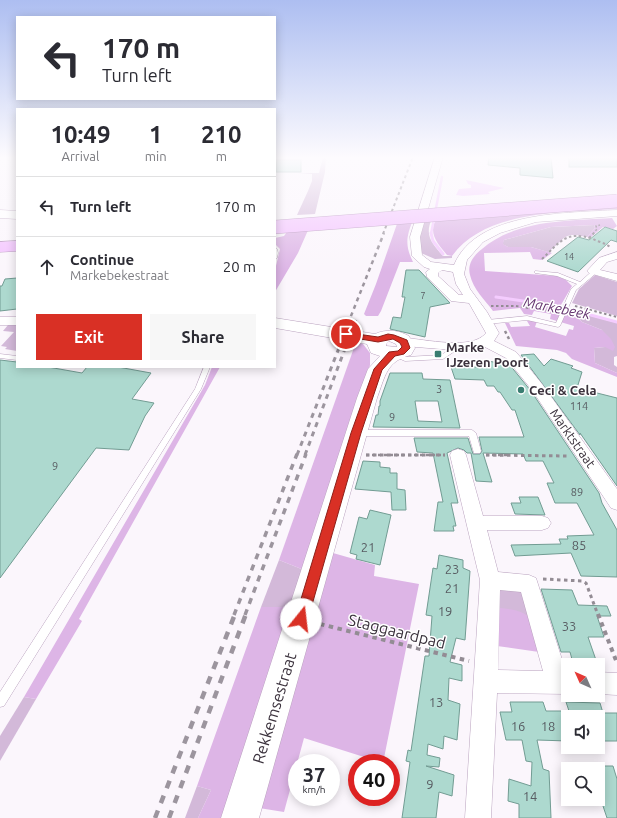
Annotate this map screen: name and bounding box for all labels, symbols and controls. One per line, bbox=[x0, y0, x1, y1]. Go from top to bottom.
icon: left bbox=[36, 32, 88, 84]
text: 170 m bbox=[102, 32, 180, 63]
text: Turn left bbox=[102, 65, 172, 85]
text: 10:49 bbox=[50, 121, 110, 148]
text: 1 bbox=[149, 121, 162, 148]
text: 210 bbox=[201, 121, 242, 148]
text: Arrival bbox=[61, 149, 99, 163]
text: min bbox=[145, 149, 167, 163]
text: m bbox=[216, 149, 227, 163]
icon: left bbox=[36, 196, 58, 218]
text: Turn left bbox=[70, 198, 131, 215]
text: 170 m bbox=[214, 198, 256, 215]
text: Continue bbox=[70, 251, 134, 268]
house number: 14 bbox=[564, 252, 574, 262]
icon: ahead bbox=[36, 256, 58, 278]
text: 20 m bbox=[223, 258, 256, 275]
text: Markebekestraat bbox=[70, 268, 169, 282]
house number: 7 bbox=[420, 291, 426, 301]
water label: Markebeek bbox=[522, 294, 593, 322]
button: Exit bbox=[36, 314, 142, 360]
button: Share bbox=[150, 314, 256, 360]
pin bbox=[329, 317, 363, 351]
icon: arrive bbox=[335, 323, 357, 345]
place label: Marke IJzeren Poort bbox=[446, 340, 529, 369]
marker: Marke IJzeren Poort bbox=[433, 349, 443, 359]
house number: 3 bbox=[436, 383, 442, 395]
place label: Ceci & Cela bbox=[529, 383, 597, 397]
marker: Ceci & Cela bbox=[516, 385, 526, 395]
house number: 114 bbox=[570, 400, 588, 412]
street label: Marktstraat bbox=[548, 406, 598, 470]
house number: 9 bbox=[389, 411, 395, 423]
house number: 9 bbox=[52, 460, 58, 472]
house number: 89 bbox=[571, 486, 583, 498]
house number: 85 bbox=[572, 538, 586, 552]
house number: 21 bbox=[361, 540, 375, 554]
house number: 23 bbox=[445, 562, 459, 576]
house number: 21 bbox=[445, 581, 459, 595]
position arrow bbox=[280, 598, 322, 640]
house number: 19 bbox=[438, 604, 452, 618]
street label: Staggaardpad bbox=[346, 610, 448, 652]
house number: 33 bbox=[562, 619, 576, 633]
street label: Rekkemsestraat bbox=[249, 650, 300, 766]
north arrow bbox=[561, 658, 605, 702]
map controls bbox=[561, 658, 605, 806]
house number: 13 bbox=[429, 695, 443, 709]
button: sound bbox=[561, 710, 605, 754]
house number: 16 bbox=[511, 719, 525, 733]
house number: 18 bbox=[541, 719, 555, 733]
speed limit sign: 40 bbox=[348, 754, 400, 806]
button: search bbox=[561, 762, 605, 806]
text: 37 bbox=[303, 763, 325, 786]
house number: 9 bbox=[426, 777, 434, 791]
text: km/h bbox=[302, 784, 326, 795]
house number: 14 bbox=[523, 789, 537, 803]

